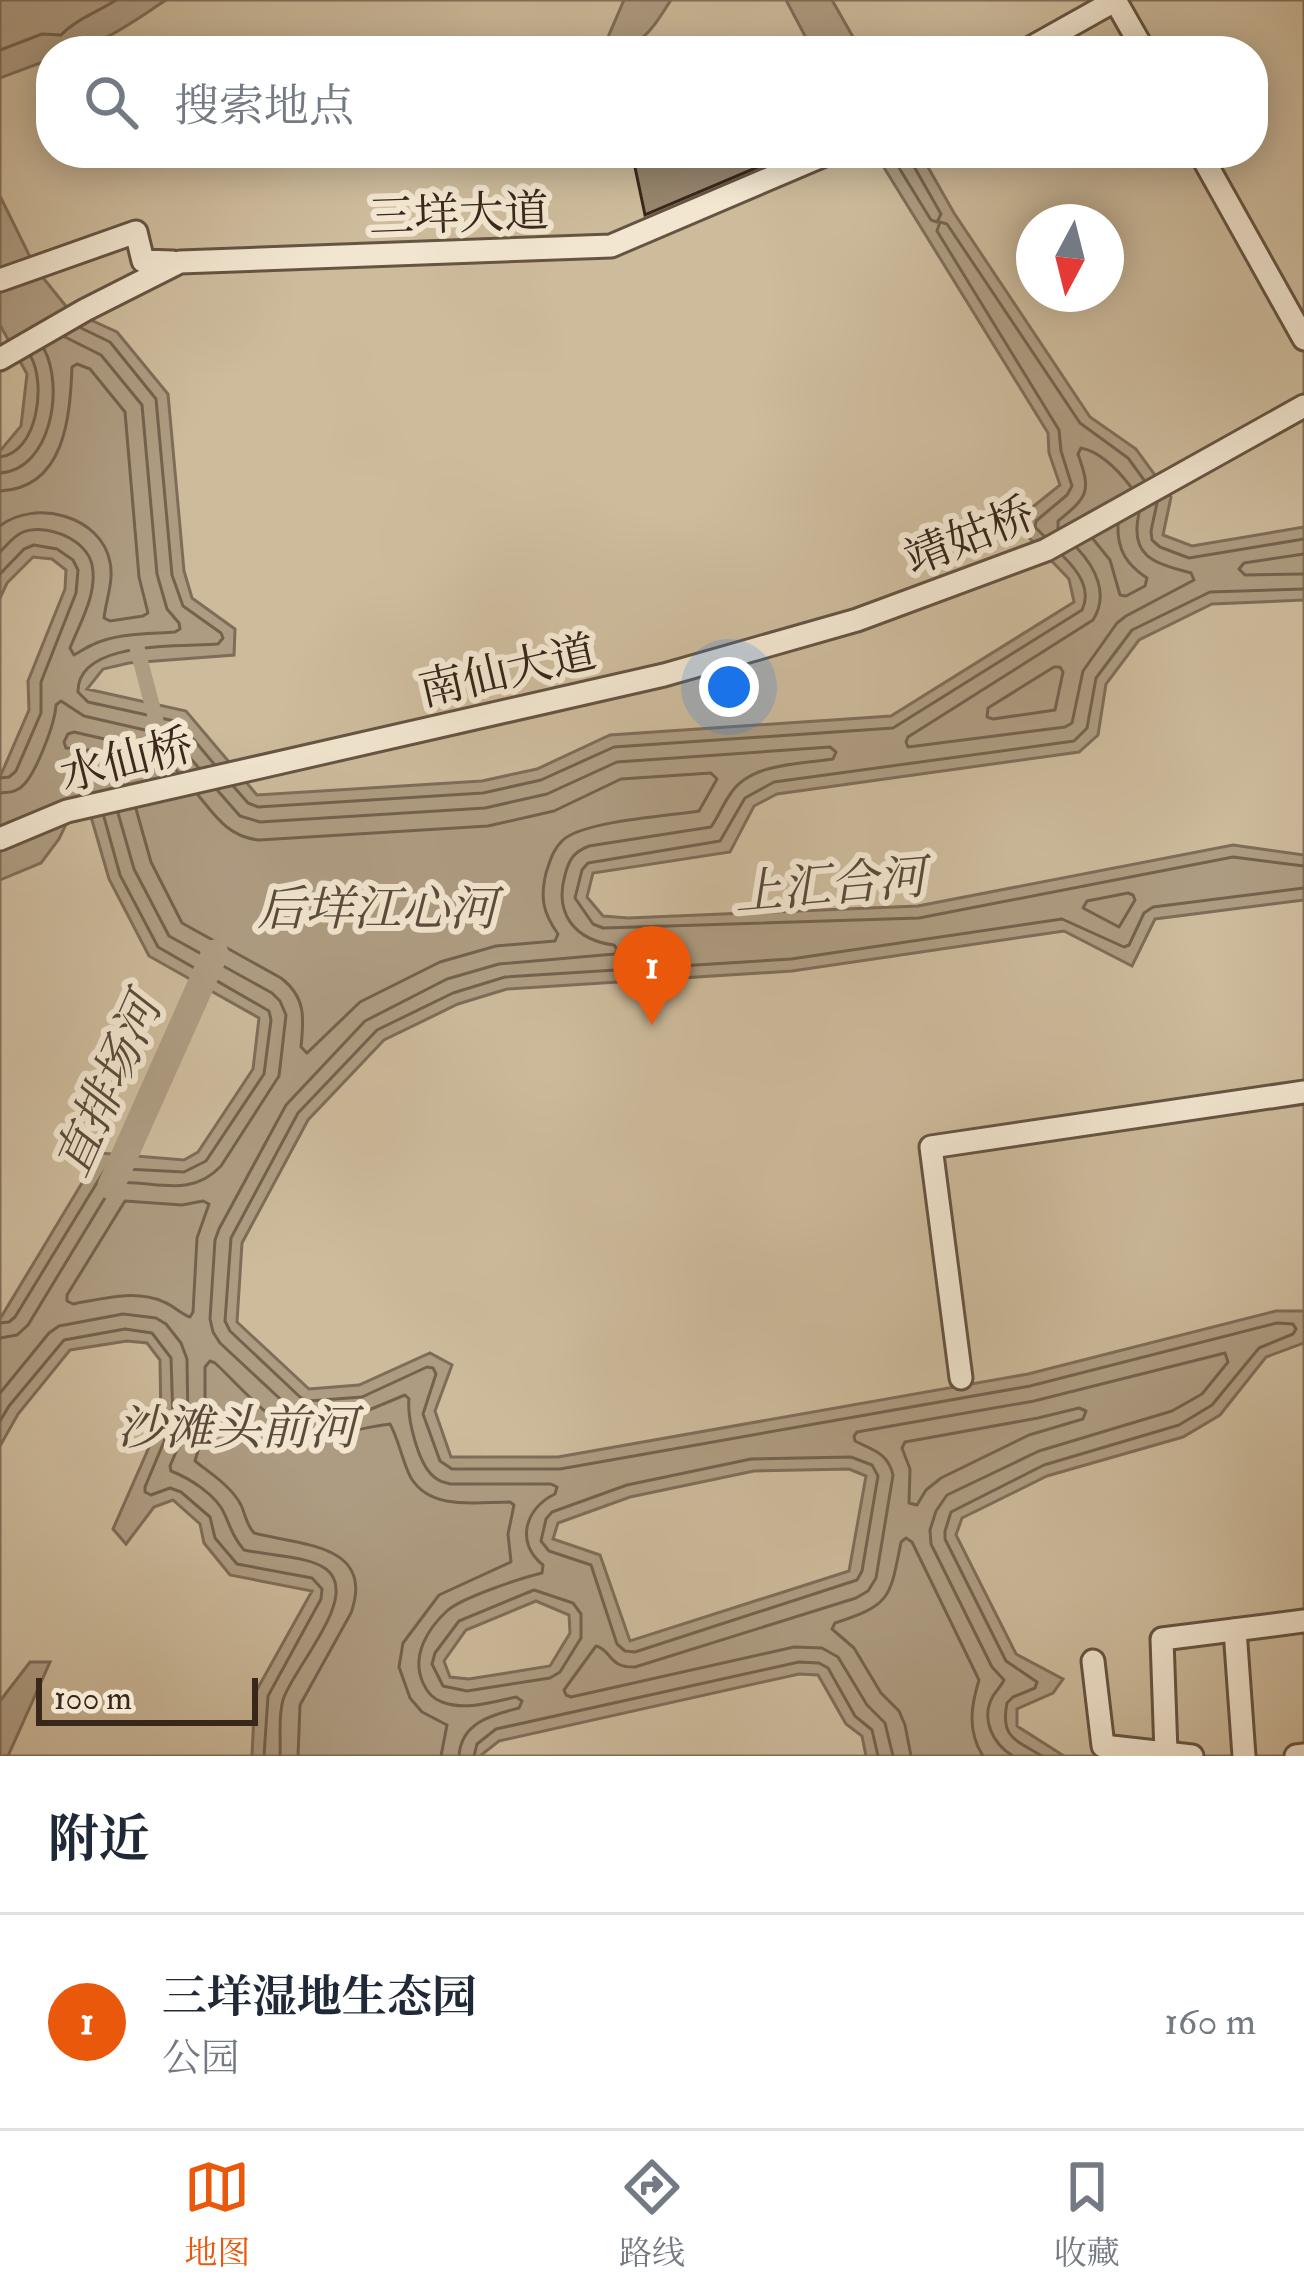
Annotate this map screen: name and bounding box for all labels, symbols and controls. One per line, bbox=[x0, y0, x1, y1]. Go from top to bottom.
search box bbox=[36, 36, 1268, 168]
icon: search bbox=[78, 69, 144, 135]
text: 搜索地点 bbox=[174, 79, 354, 135]
street label: 三垟大道 bbox=[368, 184, 550, 246]
north arrow bbox=[1016, 204, 1124, 312]
street label: 靖姑桥 bbox=[897, 486, 1043, 588]
street label: 南仙大道 bbox=[413, 624, 601, 719]
your location bbox=[699, 657, 759, 717]
street label: 水仙桥 bbox=[54, 717, 199, 804]
water label: 上汇合河 bbox=[732, 847, 936, 924]
water label: 后垟江心河 bbox=[257, 880, 505, 940]
pin: 1 bbox=[613, 926, 691, 1025]
water label: 直排场河 bbox=[42, 979, 179, 1186]
water label: 沙滩头前河 bbox=[117, 1399, 365, 1459]
scale bar bbox=[36, 1672, 258, 1725]
text: 100 m bbox=[54, 1678, 132, 1719]
text: 附近 bbox=[48, 1808, 150, 1872]
text: 三垟湿地生态园 bbox=[162, 1970, 477, 2026]
text: 1 bbox=[80, 1997, 94, 2046]
text: 160 m bbox=[1164, 1997, 1256, 2046]
text: 公园 bbox=[162, 2034, 240, 2083]
tab: 地图 bbox=[184, 2154, 250, 2274]
tab: 路线 bbox=[619, 2154, 685, 2274]
tab: 收藏 bbox=[1054, 2154, 1120, 2274]

